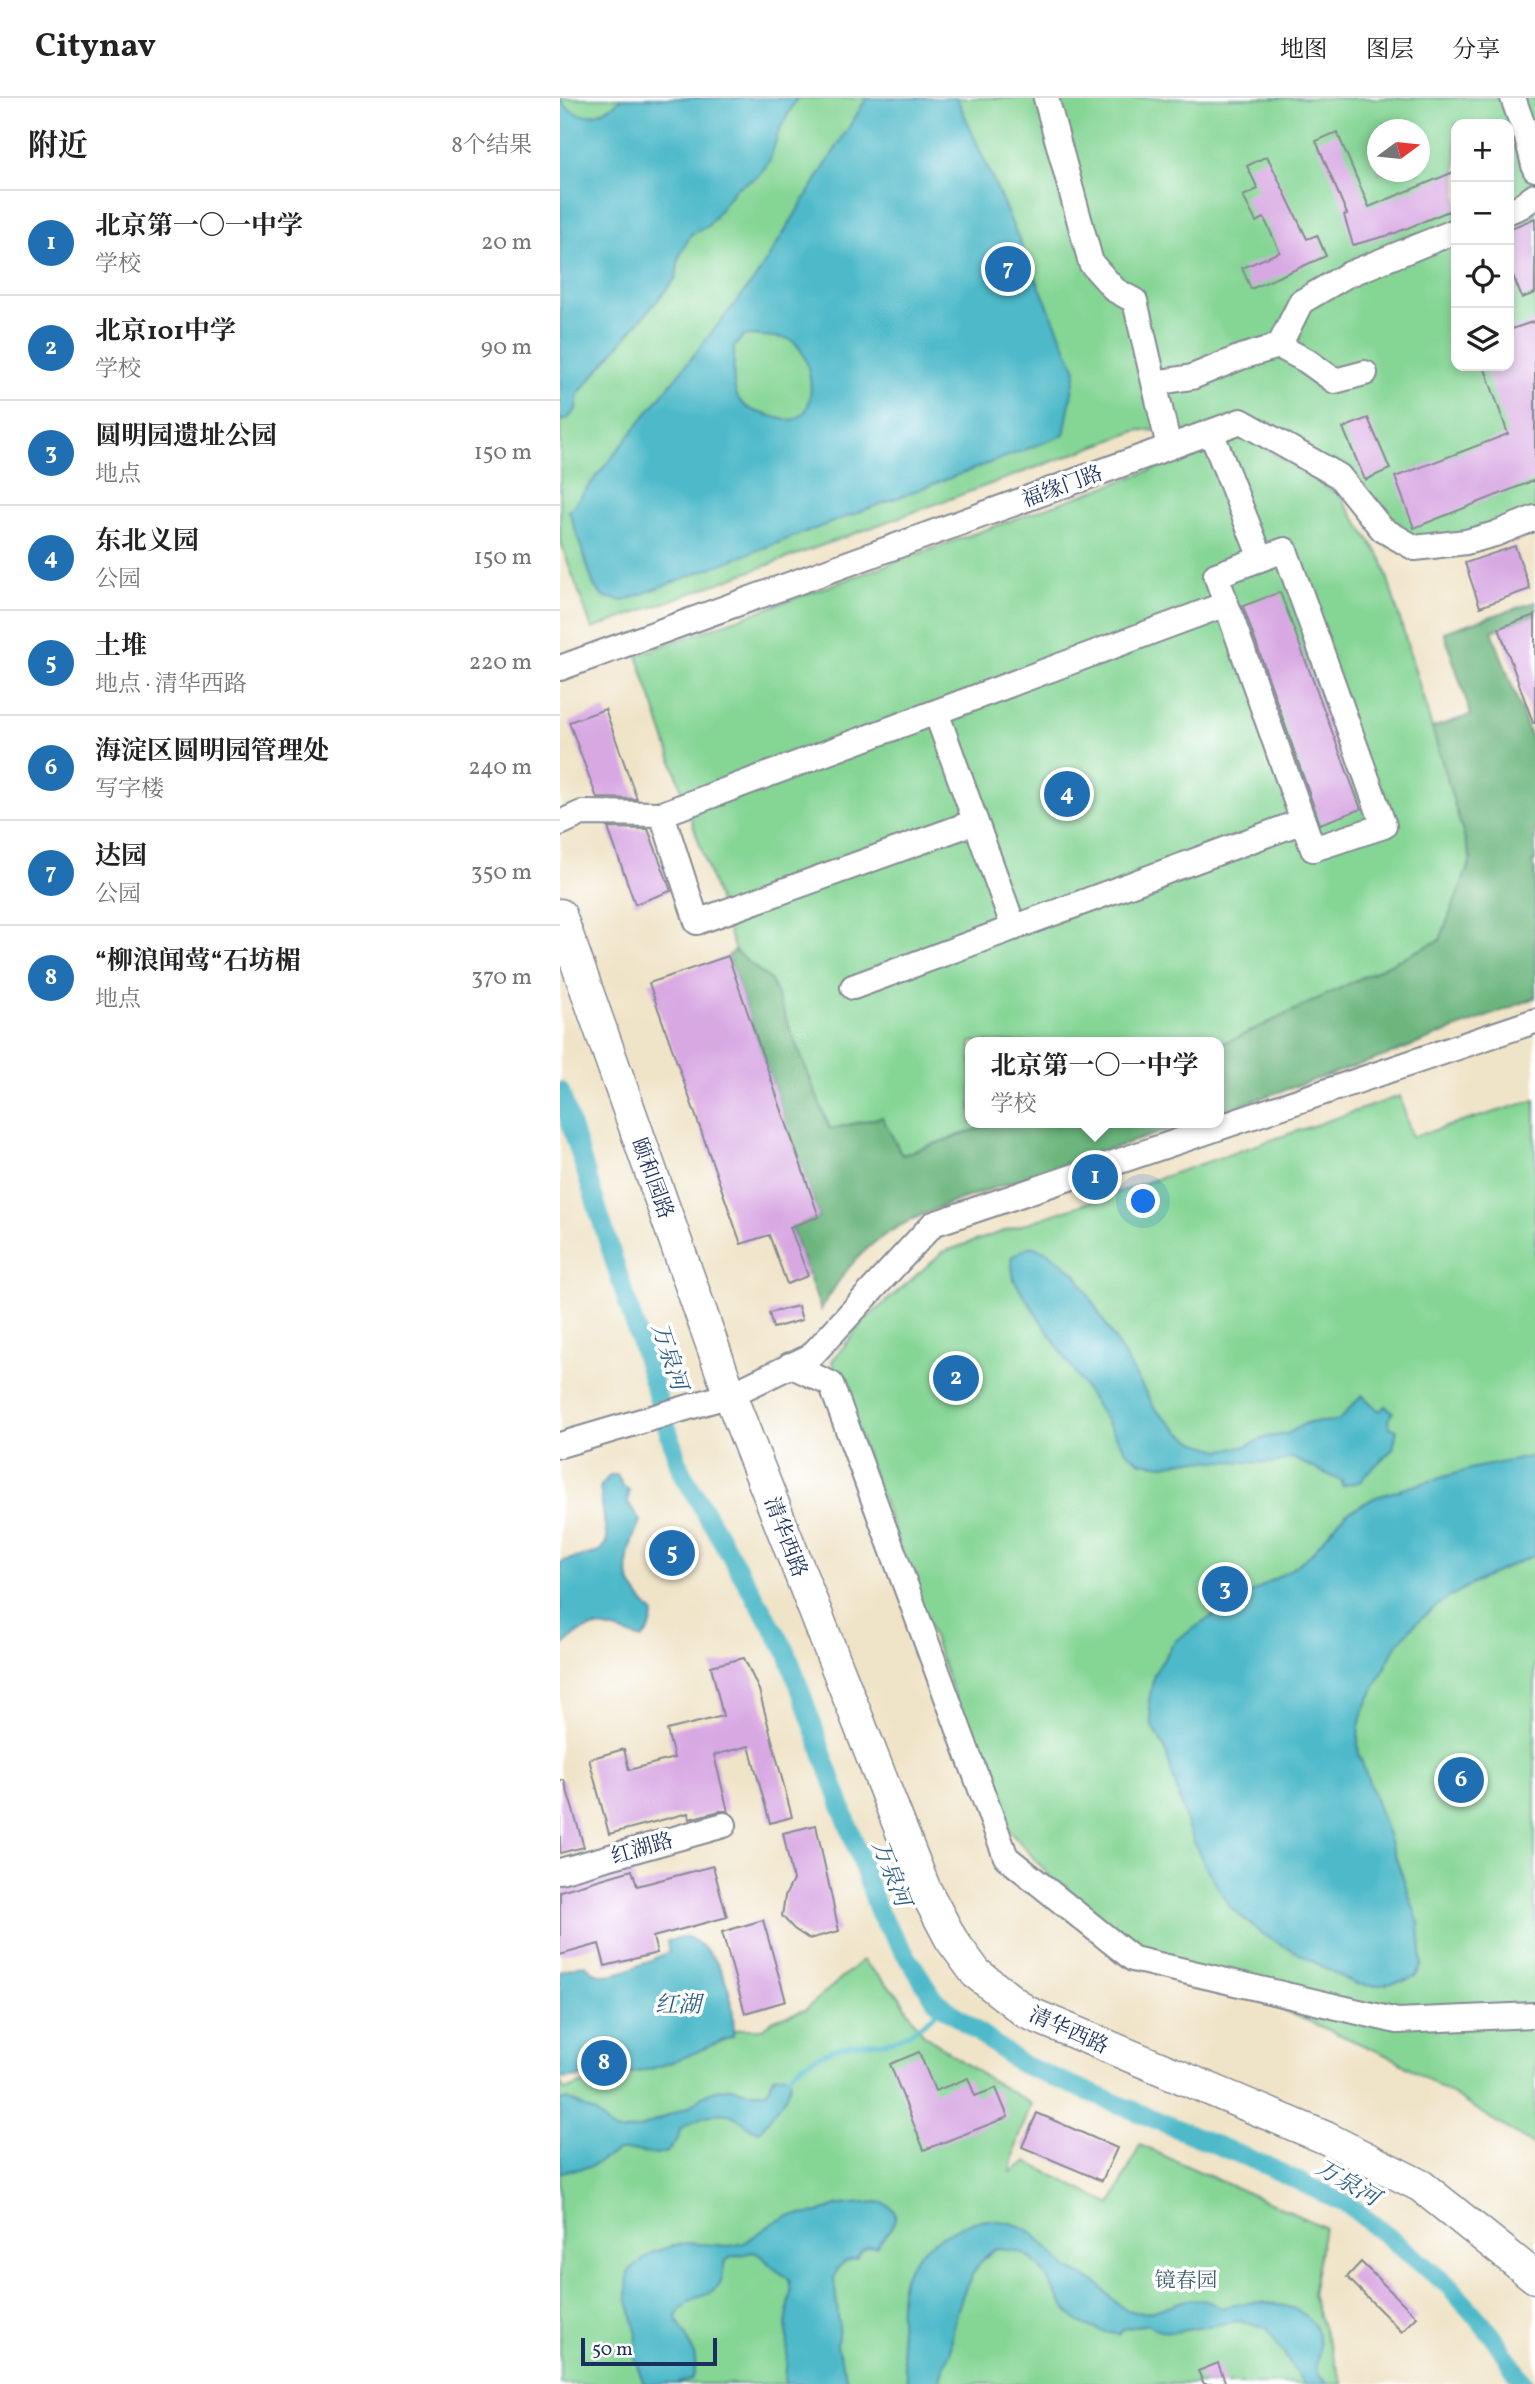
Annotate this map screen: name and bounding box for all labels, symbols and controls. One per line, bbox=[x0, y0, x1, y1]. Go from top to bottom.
text: Citynav bbox=[35, 25, 156, 71]
text: 地图 bbox=[1280, 34, 1328, 68]
text: 图层 bbox=[1366, 34, 1414, 68]
text: 分享 bbox=[1452, 34, 1500, 68]
north arrow bbox=[1367, 119, 1430, 182]
map controls bbox=[1451, 119, 1514, 371]
button: + bbox=[1451, 119, 1514, 182]
text: 附近 bbox=[28, 126, 88, 168]
text: 8个结果 bbox=[451, 130, 532, 162]
button: − bbox=[1451, 182, 1514, 245]
text: 北京第一〇一中学 bbox=[95, 209, 303, 245]
text: 1 bbox=[46, 227, 56, 259]
text: 20 m bbox=[481, 227, 532, 259]
pin: 7 bbox=[985, 243, 1031, 295]
button: locate bbox=[1451, 245, 1514, 308]
text: 学校 bbox=[95, 249, 141, 281]
button: layers bbox=[1451, 308, 1514, 371]
text: 北京101中学 bbox=[95, 314, 236, 350]
text: 2 bbox=[45, 332, 57, 364]
text: 90 m bbox=[481, 332, 532, 364]
text: 学校 bbox=[95, 354, 141, 386]
text: 圆明园遗址公园 bbox=[95, 419, 277, 455]
text: 3 bbox=[45, 437, 57, 469]
text: 150 m bbox=[474, 437, 532, 469]
text: 地点 bbox=[95, 459, 141, 491]
street label: 福缘门路 bbox=[1018, 459, 1107, 515]
text: 东北义园 bbox=[95, 524, 199, 560]
text: 4 bbox=[44, 542, 58, 574]
text: 150 m bbox=[474, 542, 532, 574]
text: 公园 bbox=[95, 564, 141, 596]
text: 土堆 bbox=[95, 629, 147, 665]
text: 5 bbox=[45, 647, 57, 679]
text: 220 m bbox=[469, 647, 532, 679]
text: 地点 · 清华西路 bbox=[95, 669, 247, 701]
text: 海淀区圆明园管理处 bbox=[95, 734, 329, 770]
text: 6 bbox=[45, 752, 57, 784]
text: 240 m bbox=[468, 752, 532, 784]
pin: 4 bbox=[1044, 768, 1090, 820]
text: 写字楼 bbox=[95, 774, 164, 806]
text: 达园 bbox=[95, 839, 147, 875]
text: 7 bbox=[46, 857, 57, 889]
text: 350 m bbox=[471, 857, 532, 889]
text: 公园 bbox=[95, 879, 141, 911]
text: “柳浪闻莺“石坊楣 bbox=[95, 944, 301, 980]
text: 8 bbox=[45, 962, 57, 994]
text: 370 m bbox=[471, 962, 532, 994]
text: 地点 bbox=[95, 984, 141, 1016]
popup bbox=[965, 1037, 1224, 1128]
text: 北京第一〇一中学 bbox=[990, 1049, 1199, 1085]
text: 学校 bbox=[990, 1089, 1036, 1121]
street label: 颐和园路 bbox=[624, 1134, 680, 1223]
pin: 1 bbox=[1072, 1151, 1118, 1203]
your location bbox=[1126, 1184, 1160, 1218]
water label: 万泉河 bbox=[642, 1319, 695, 1398]
pin: 2 bbox=[933, 1352, 979, 1404]
street label: 清华西路 bbox=[756, 1493, 813, 1582]
pin: 5 bbox=[649, 1527, 695, 1579]
pin: 3 bbox=[1202, 1563, 1248, 1615]
pin: 6 bbox=[1438, 1754, 1484, 1806]
street label: 红湖路 bbox=[608, 1827, 677, 1872]
water label: 万泉河 bbox=[863, 1836, 919, 1915]
water label: 红湖 bbox=[655, 1990, 705, 2022]
street label: 清华西路 bbox=[1024, 2001, 1113, 2062]
pin: 8 bbox=[581, 2037, 627, 2089]
water label: 万泉河 bbox=[1309, 2153, 1388, 2217]
park label: 镜春园 bbox=[1155, 2267, 1218, 2296]
scale bar bbox=[581, 2335, 718, 2367]
text: 50 m bbox=[592, 2337, 633, 2363]

